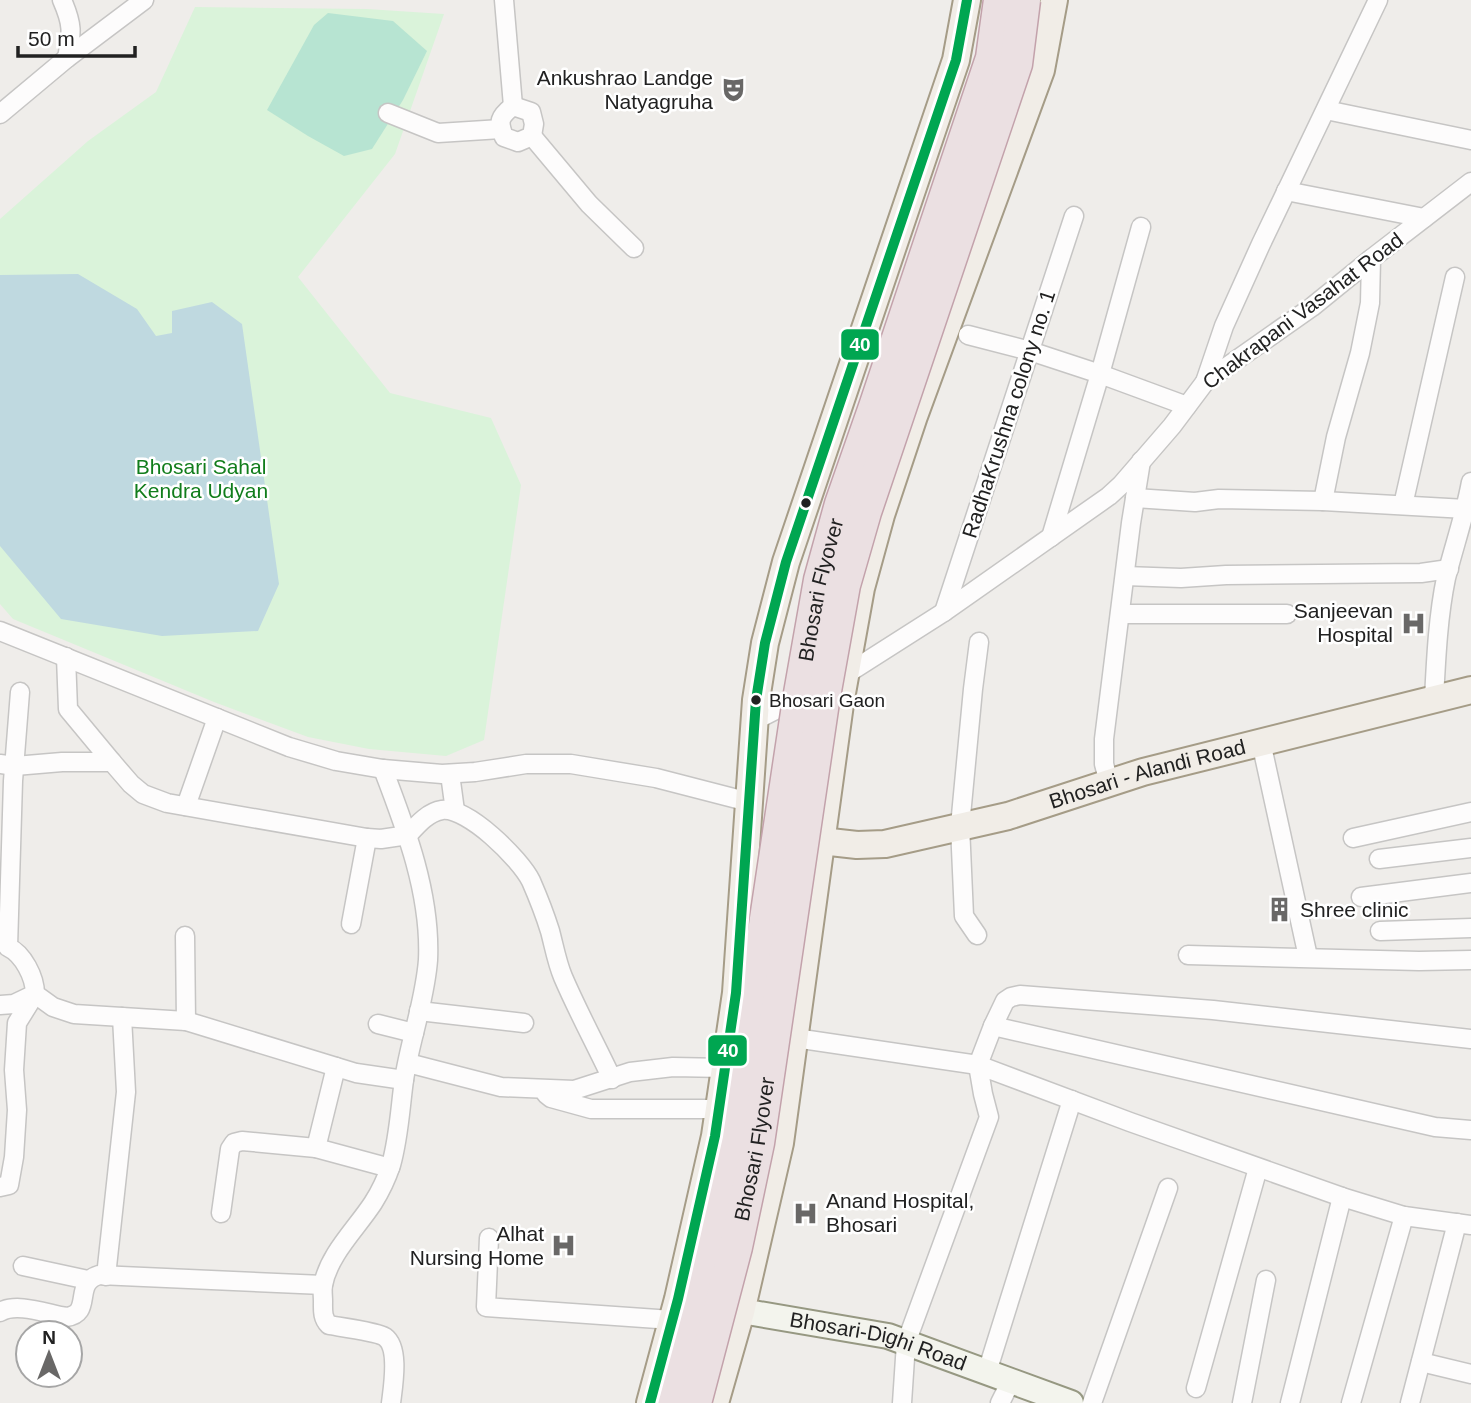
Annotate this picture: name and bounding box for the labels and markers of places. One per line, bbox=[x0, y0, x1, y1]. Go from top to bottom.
place label: Ankushrao Landge Natyagruha bbox=[537, 66, 713, 113]
theatre icon: Ankushrao Landge Natyagruha bbox=[719, 76, 747, 104]
unlabelled marker bbox=[799, 496, 813, 510]
place label: Sanjeevan Hospital bbox=[1294, 599, 1393, 646]
hospital icon: Sanjeevan Hospital bbox=[1399, 609, 1427, 637]
place label: Bhosari Gaon bbox=[769, 690, 885, 711]
marker: Bhosari Gaon bbox=[749, 693, 763, 707]
building icon: Shree clinic bbox=[1266, 896, 1294, 924]
place label: Shree clinic bbox=[1300, 898, 1409, 921]
place label: Anand Hospital, Bhosari bbox=[826, 1189, 974, 1236]
hospital icon: Anand Hospital, Bhosari bbox=[792, 1199, 820, 1227]
place label: Alhat Nursing Home bbox=[410, 1222, 544, 1269]
hospital icon: Alhat Nursing Home bbox=[550, 1232, 578, 1260]

